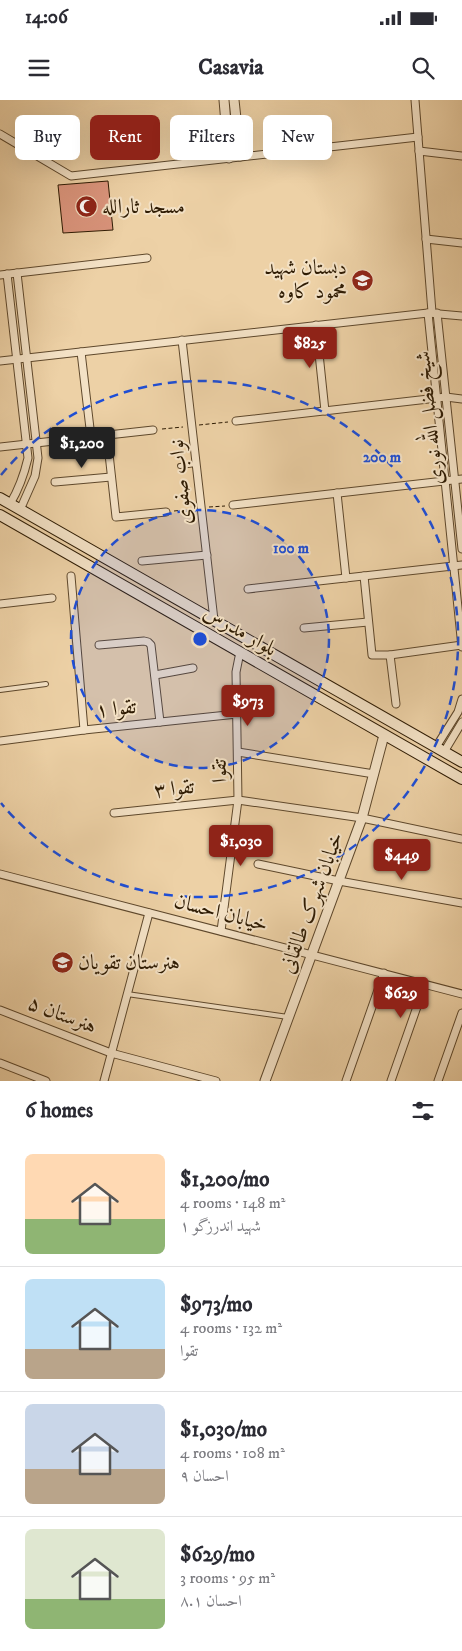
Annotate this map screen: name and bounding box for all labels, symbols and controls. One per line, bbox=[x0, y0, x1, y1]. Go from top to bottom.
text: 14:06 bbox=[25, 6, 68, 29]
icon: menu bbox=[25, 54, 53, 82]
text: Casavia bbox=[198, 54, 264, 81]
icon: search bbox=[409, 54, 437, 82]
chip: Buy bbox=[15, 115, 80, 160]
chip: Rent bbox=[90, 115, 160, 160]
chip: Filters bbox=[170, 115, 253, 160]
chip: New bbox=[263, 115, 332, 160]
place label: مسجد ثارالله bbox=[102, 194, 185, 220]
mosque icon: مسجد ثارالله bbox=[74, 195, 98, 219]
place label: دبستان شهید محمود کاوه bbox=[264, 255, 347, 305]
school or university icon: دبستان شهید محمود کاوه bbox=[351, 268, 375, 292]
pin: $825 bbox=[280, 326, 340, 369]
text: $825 bbox=[294, 333, 326, 353]
street label: شیخ فضل الله نوری bbox=[405, 349, 455, 487]
pin: $1,200 bbox=[41, 426, 123, 469]
text: $1,200 bbox=[60, 433, 104, 453]
street label: نواب صفوی bbox=[164, 438, 198, 526]
text: 200 m bbox=[363, 448, 402, 467]
text: 100 m bbox=[273, 539, 310, 558]
street label: بلوار مدرس bbox=[199, 600, 281, 662]
centre of rings bbox=[191, 630, 209, 648]
pin: $973 bbox=[218, 684, 278, 727]
text: $973 bbox=[232, 691, 264, 711]
street label: تقوا ۱ bbox=[94, 694, 139, 724]
street label: تقوا bbox=[207, 758, 233, 783]
street label: تقوا ۳ bbox=[152, 774, 197, 804]
pin: $1,030 bbox=[200, 824, 282, 867]
street label: خیابان شهرک طالقانی bbox=[274, 829, 350, 977]
text: $1,030 bbox=[220, 831, 262, 851]
pin: $449 bbox=[372, 838, 432, 881]
text: $449 bbox=[384, 845, 420, 865]
street label: خیابان احسان bbox=[171, 888, 271, 938]
place label: هنرستان تقویان bbox=[78, 950, 180, 976]
school or university icon: هنرستان تقویان bbox=[50, 951, 74, 975]
pin: $629 bbox=[371, 976, 431, 1019]
text: $629 bbox=[385, 983, 417, 1003]
street label: هنرستان ۵ bbox=[24, 990, 100, 1040]
icon: filters bbox=[409, 1097, 437, 1125]
text: 6 homes bbox=[25, 1098, 93, 1124]
text: $1,200/mo bbox=[180, 1167, 269, 1193]
icon: home bbox=[65, 1174, 125, 1234]
text: 4 rooms · 148 m² bbox=[180, 1193, 285, 1213]
text: شهید اندرزگو ۱ bbox=[180, 1216, 261, 1236]
text: $973/mo bbox=[180, 1292, 252, 1318]
icon: home bbox=[65, 1299, 125, 1359]
text: 4 rooms · 132 m² bbox=[180, 1318, 282, 1338]
text: تقوا bbox=[180, 1341, 198, 1361]
text: $1,030/mo bbox=[180, 1417, 267, 1443]
icon: home bbox=[65, 1424, 125, 1484]
text: 4 rooms · 108 m² bbox=[180, 1443, 285, 1463]
text: احسان ۹ bbox=[180, 1466, 229, 1486]
text: $629/mo bbox=[180, 1542, 255, 1568]
icon: home bbox=[65, 1549, 125, 1609]
text: 3 rooms · 95 m² bbox=[180, 1568, 275, 1588]
text: احسان ۸.۱ bbox=[180, 1591, 242, 1611]

